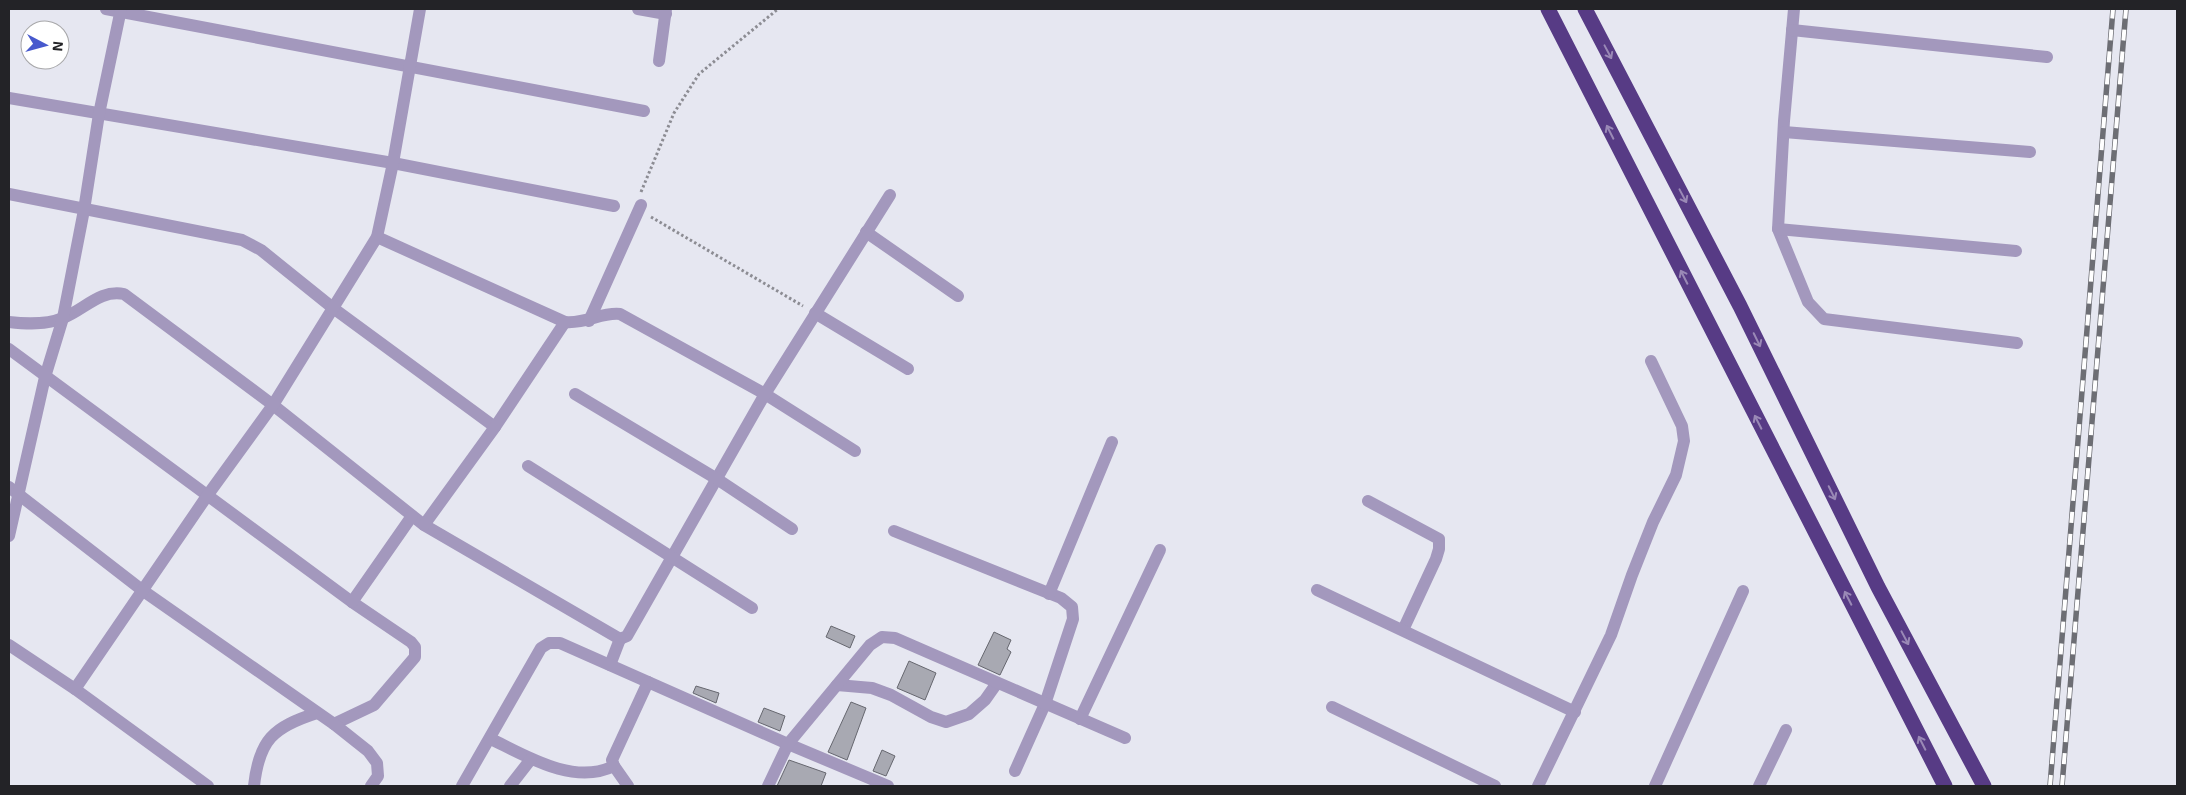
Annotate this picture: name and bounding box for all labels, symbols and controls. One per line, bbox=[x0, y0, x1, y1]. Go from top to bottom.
north arrow bbox=[20, 20, 70, 70]
text: N bbox=[49, 40, 67, 52]
one-way arrow bbox=[1604, 44, 1613, 59]
one-way arrow bbox=[1605, 125, 1614, 140]
one-way arrow bbox=[1679, 188, 1688, 203]
one-way arrow bbox=[1679, 270, 1688, 285]
one-way arrow bbox=[1753, 333, 1763, 348]
one-way arrow bbox=[1753, 414, 1763, 429]
one-way arrow bbox=[1827, 485, 1837, 500]
one-way arrow bbox=[1843, 591, 1853, 606]
one-way arrow bbox=[1901, 630, 1910, 645]
one-way arrow bbox=[1917, 736, 1926, 751]

